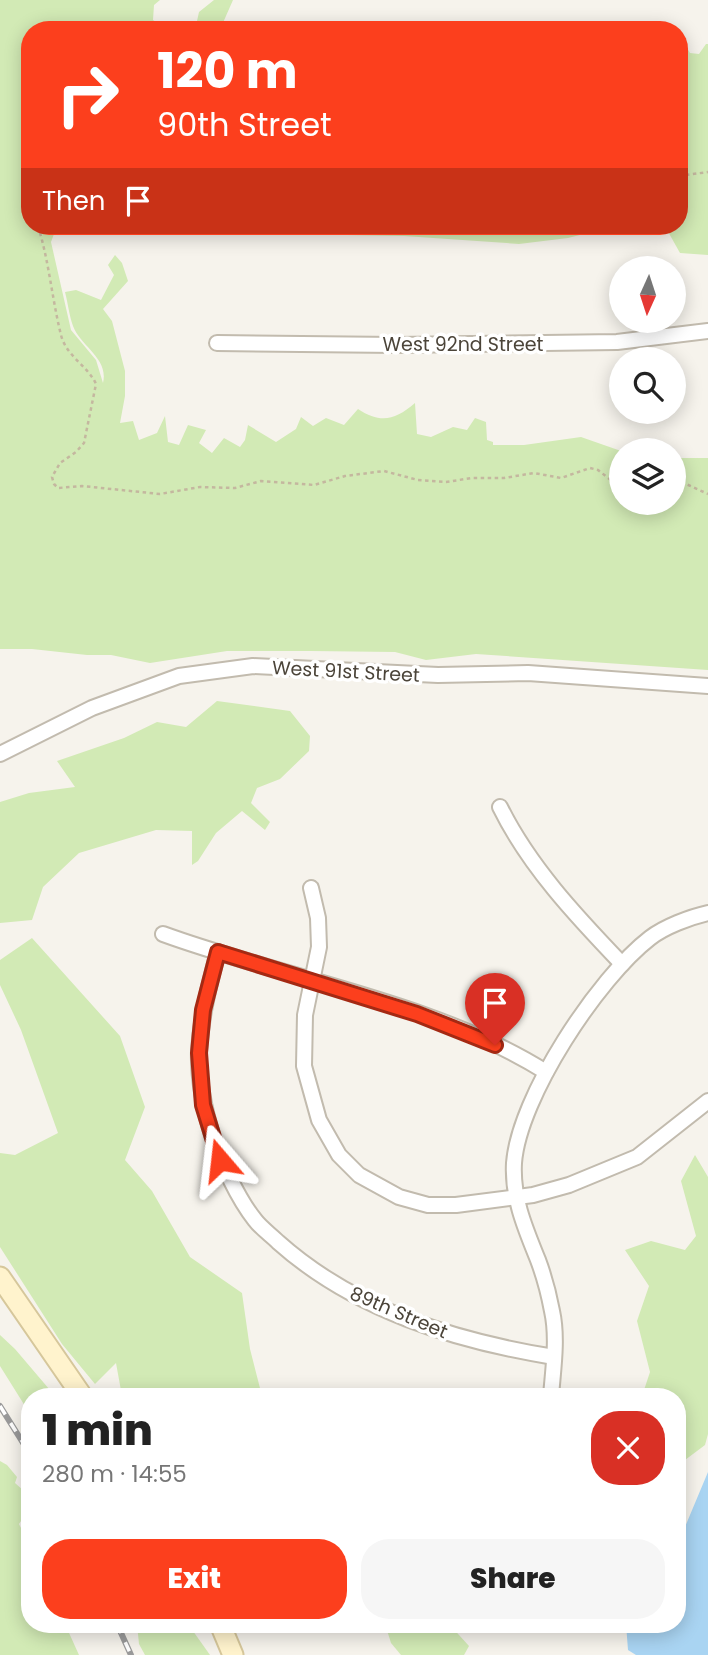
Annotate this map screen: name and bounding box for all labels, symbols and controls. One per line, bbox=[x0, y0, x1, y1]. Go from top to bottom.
text: 120 m bbox=[157, 37, 298, 105]
icon: right bbox=[42, 49, 133, 140]
text: 90th Street bbox=[157, 102, 332, 147]
icon: arrive bbox=[119, 182, 157, 220]
text: Then bbox=[42, 183, 105, 219]
north arrow bbox=[609, 256, 686, 332]
map controls bbox=[609, 256, 686, 515]
street label: West 92nd Street bbox=[383, 331, 543, 358]
button: search bbox=[609, 347, 686, 424]
button: layers bbox=[609, 438, 686, 515]
street label: West 91st Street bbox=[271, 654, 421, 689]
pin bbox=[465, 973, 525, 1045]
icon: arrive bbox=[476, 984, 514, 1022]
position arrow bbox=[183, 1123, 257, 1197]
street label: 89th Street bbox=[346, 1280, 452, 1345]
text: 1 min bbox=[42, 1401, 153, 1460]
button: close bbox=[591, 1411, 665, 1485]
text: 280 m · 14:55 bbox=[42, 1458, 187, 1490]
button: Exit bbox=[42, 1539, 347, 1619]
button: Share bbox=[361, 1539, 665, 1619]

